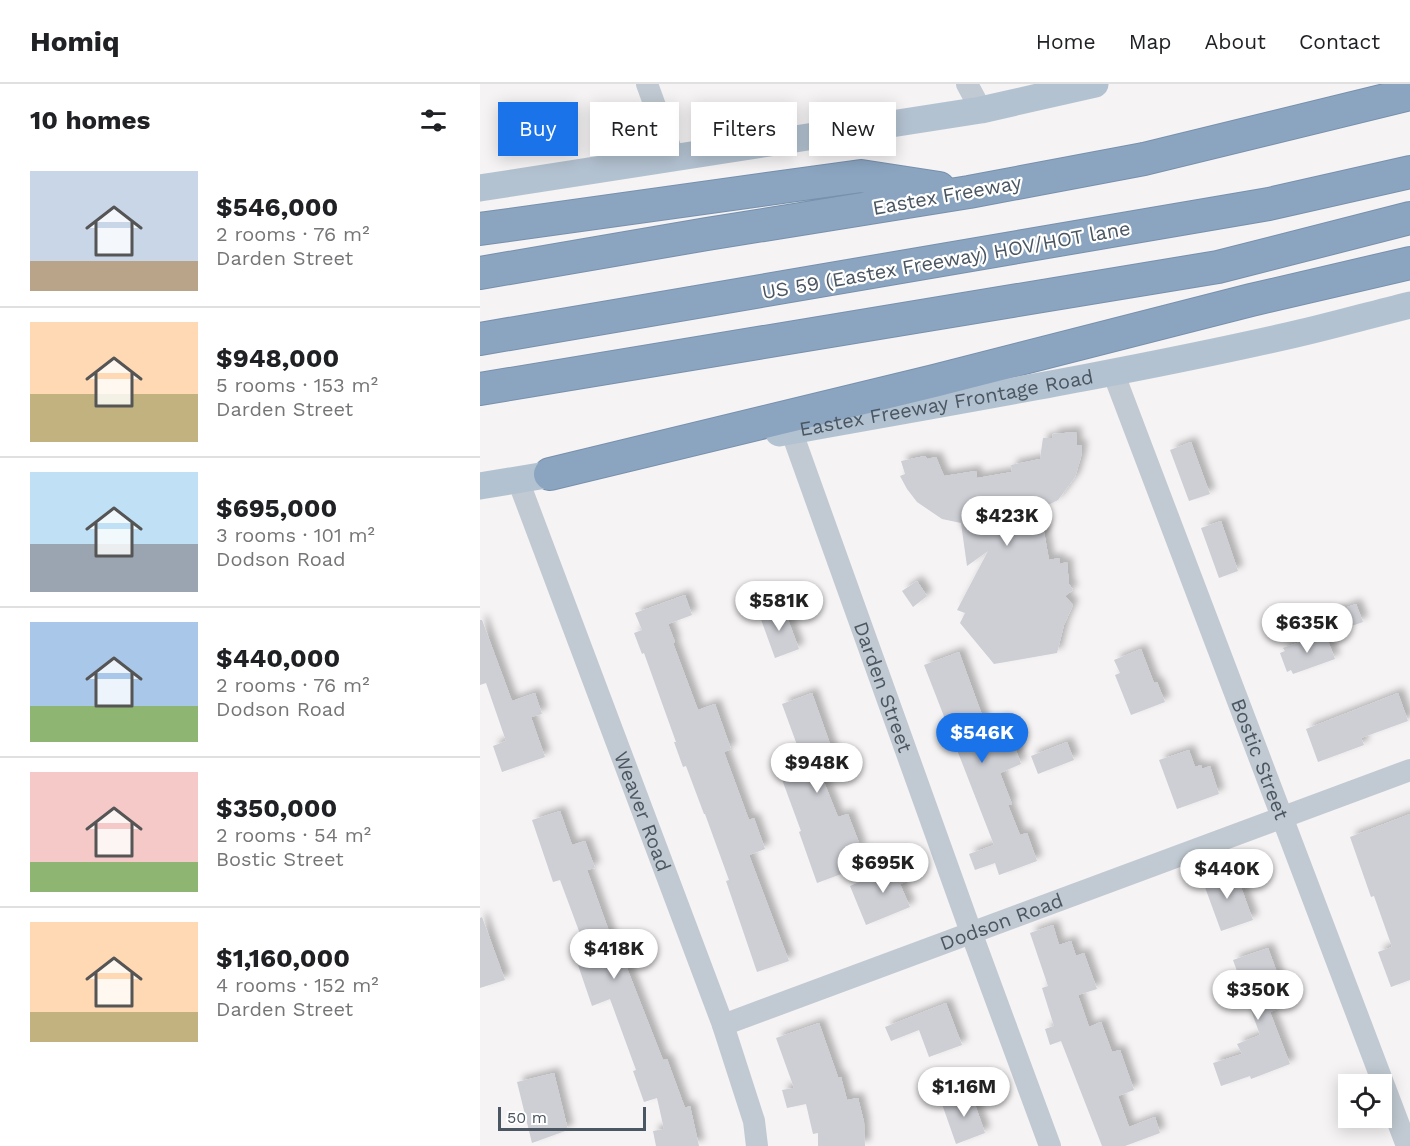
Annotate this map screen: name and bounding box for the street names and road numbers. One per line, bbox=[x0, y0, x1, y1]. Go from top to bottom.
street label: Eastex Freeway bbox=[871, 170, 1024, 220]
street label: US 59 (Eastex Freeway) HOV/HOT lane bbox=[760, 216, 1132, 304]
street label: Eastex Freeway Frontage Road bbox=[797, 364, 1095, 441]
street label: Darden Street bbox=[849, 618, 918, 756]
street label: Bostic Street bbox=[1226, 695, 1294, 823]
street label: Weaver Road bbox=[609, 748, 676, 875]
street label: Dodson Road bbox=[937, 888, 1066, 955]

